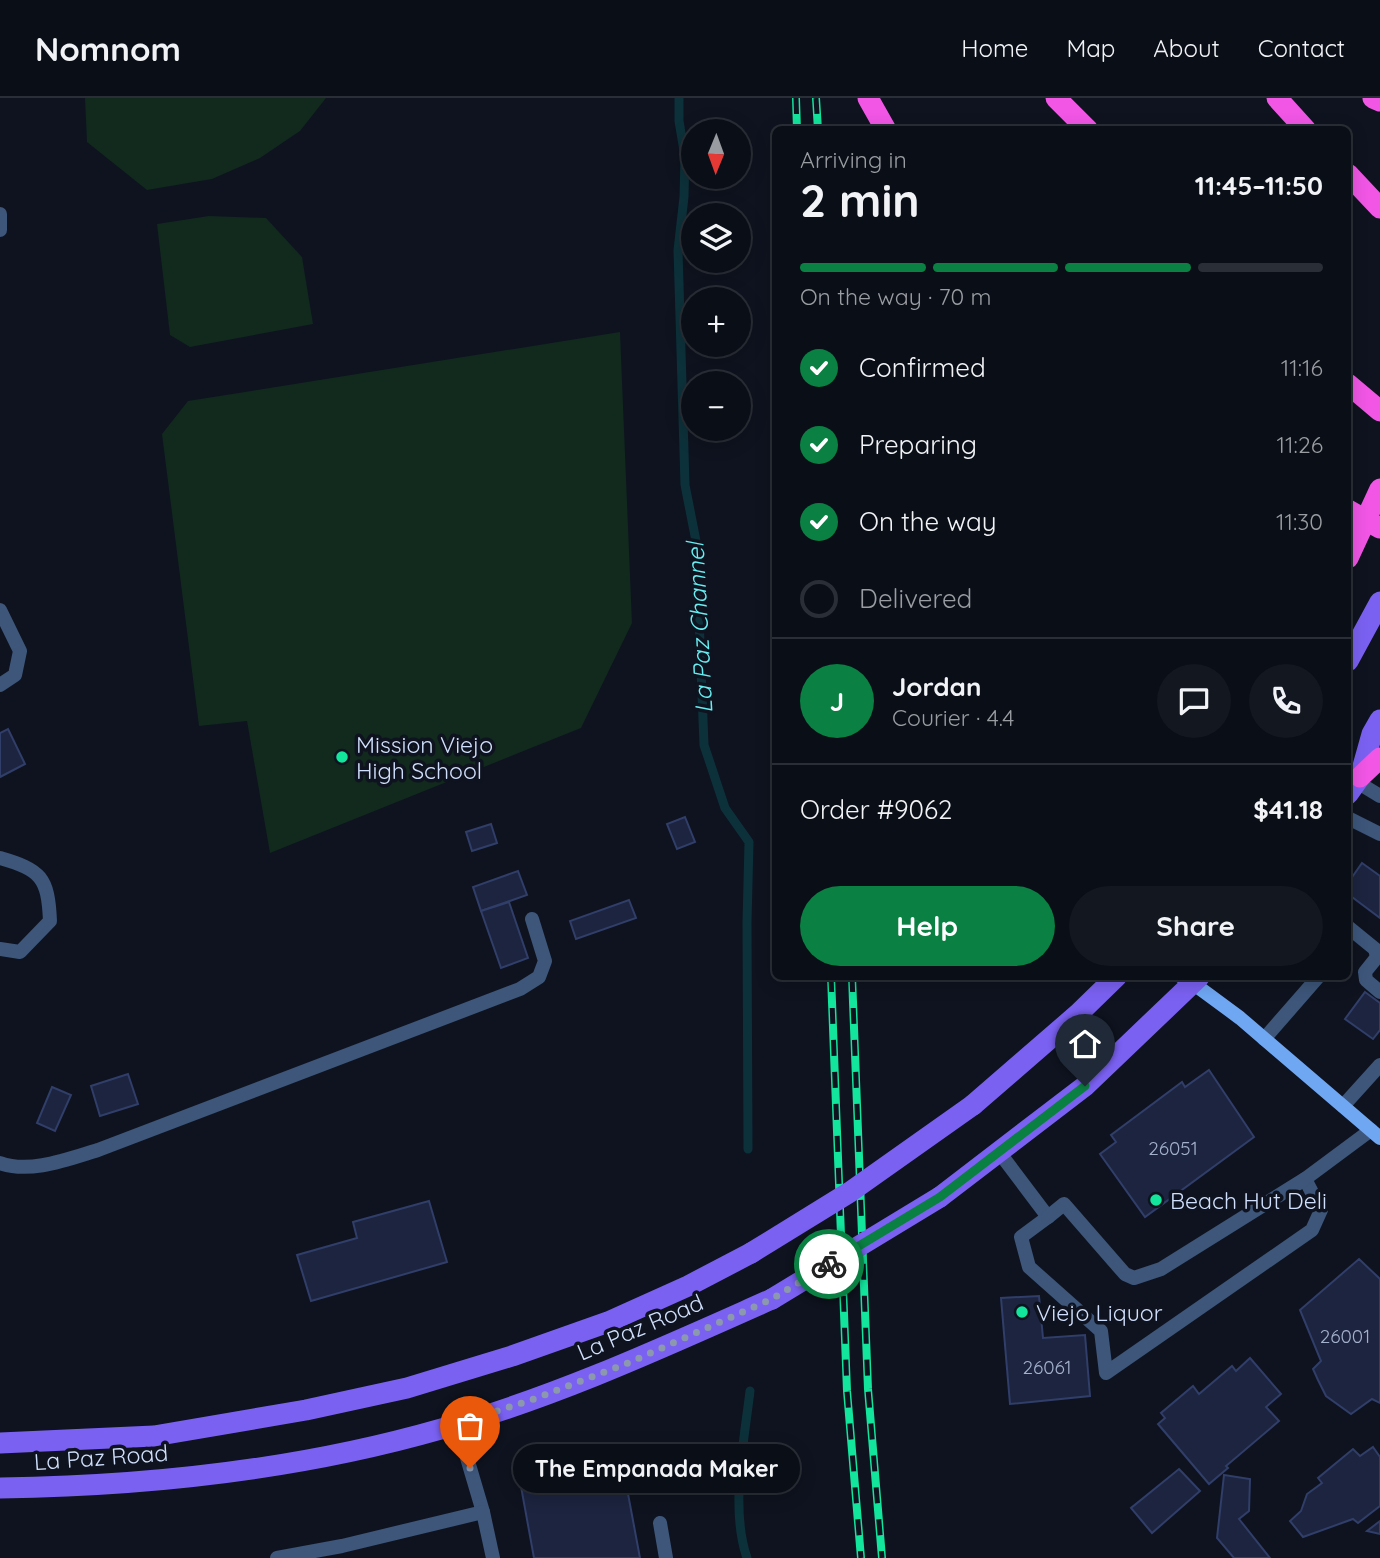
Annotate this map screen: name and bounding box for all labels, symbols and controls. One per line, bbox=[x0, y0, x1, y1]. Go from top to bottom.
text: Nomnom bbox=[35, 28, 181, 69]
text: Home bbox=[961, 33, 1028, 63]
text: Map bbox=[1066, 33, 1115, 63]
text: About bbox=[1153, 33, 1220, 63]
text: Contact bbox=[1258, 33, 1345, 63]
north arrow bbox=[681, 119, 751, 189]
map controls bbox=[681, 119, 751, 441]
text: Arriving in bbox=[800, 145, 907, 174]
text: 11:45–11:50 bbox=[1195, 169, 1323, 202]
text: 2 min bbox=[800, 171, 920, 229]
button: layers bbox=[681, 203, 751, 273]
text: On the way · 70 m bbox=[800, 282, 992, 311]
button: + bbox=[681, 287, 751, 357]
icon: check bbox=[800, 349, 838, 387]
text: Confirmed bbox=[859, 351, 986, 384]
text: 11:16 bbox=[1281, 353, 1323, 382]
button: − bbox=[681, 371, 751, 441]
icon: check bbox=[800, 426, 838, 464]
text: Preparing bbox=[859, 428, 977, 461]
text: 11:26 bbox=[1277, 430, 1323, 459]
icon: check bbox=[800, 503, 838, 541]
text: On the way bbox=[859, 505, 997, 538]
text: 11:30 bbox=[1276, 507, 1323, 536]
water label: La Paz Channel bbox=[679, 539, 718, 714]
text: Delivered bbox=[859, 582, 972, 615]
button: chat bbox=[1157, 664, 1231, 738]
button: phone bbox=[1249, 664, 1323, 738]
text: Jordan bbox=[892, 670, 981, 703]
text: J bbox=[830, 685, 844, 718]
text: Courier · 4.4 bbox=[892, 703, 1014, 732]
place label: Mission Viejo High School bbox=[356, 730, 493, 785]
marker: Mission Viejo High School bbox=[334, 749, 350, 765]
text: Order #9062 bbox=[800, 793, 952, 826]
text: $41.18 bbox=[1253, 793, 1323, 826]
button: Help bbox=[800, 886, 1055, 966]
button: Share bbox=[1069, 886, 1323, 966]
pin bbox=[1055, 1014, 1115, 1086]
icon: home bbox=[1066, 1025, 1104, 1063]
house number: 26051 bbox=[1148, 1136, 1198, 1160]
place label: Beach Hut Deli bbox=[1170, 1186, 1327, 1215]
marker: Beach Hut Deli bbox=[1148, 1192, 1164, 1208]
courier bbox=[794, 1229, 864, 1299]
icon: bike bbox=[810, 1245, 848, 1283]
street label: La Paz Road bbox=[573, 1287, 707, 1367]
place label: Viejo Liquor bbox=[1036, 1298, 1163, 1327]
marker: Viejo Liquor bbox=[1014, 1304, 1030, 1320]
house number: 26001 bbox=[1320, 1324, 1370, 1348]
house number: 26061 bbox=[1022, 1355, 1072, 1379]
pin bbox=[440, 1396, 500, 1468]
icon: bag bbox=[451, 1407, 489, 1445]
street label: La Paz Road bbox=[33, 1438, 169, 1476]
callout: The Empanada Maker bbox=[512, 1444, 799, 1492]
text: The Empanada Maker bbox=[534, 1454, 779, 1483]

